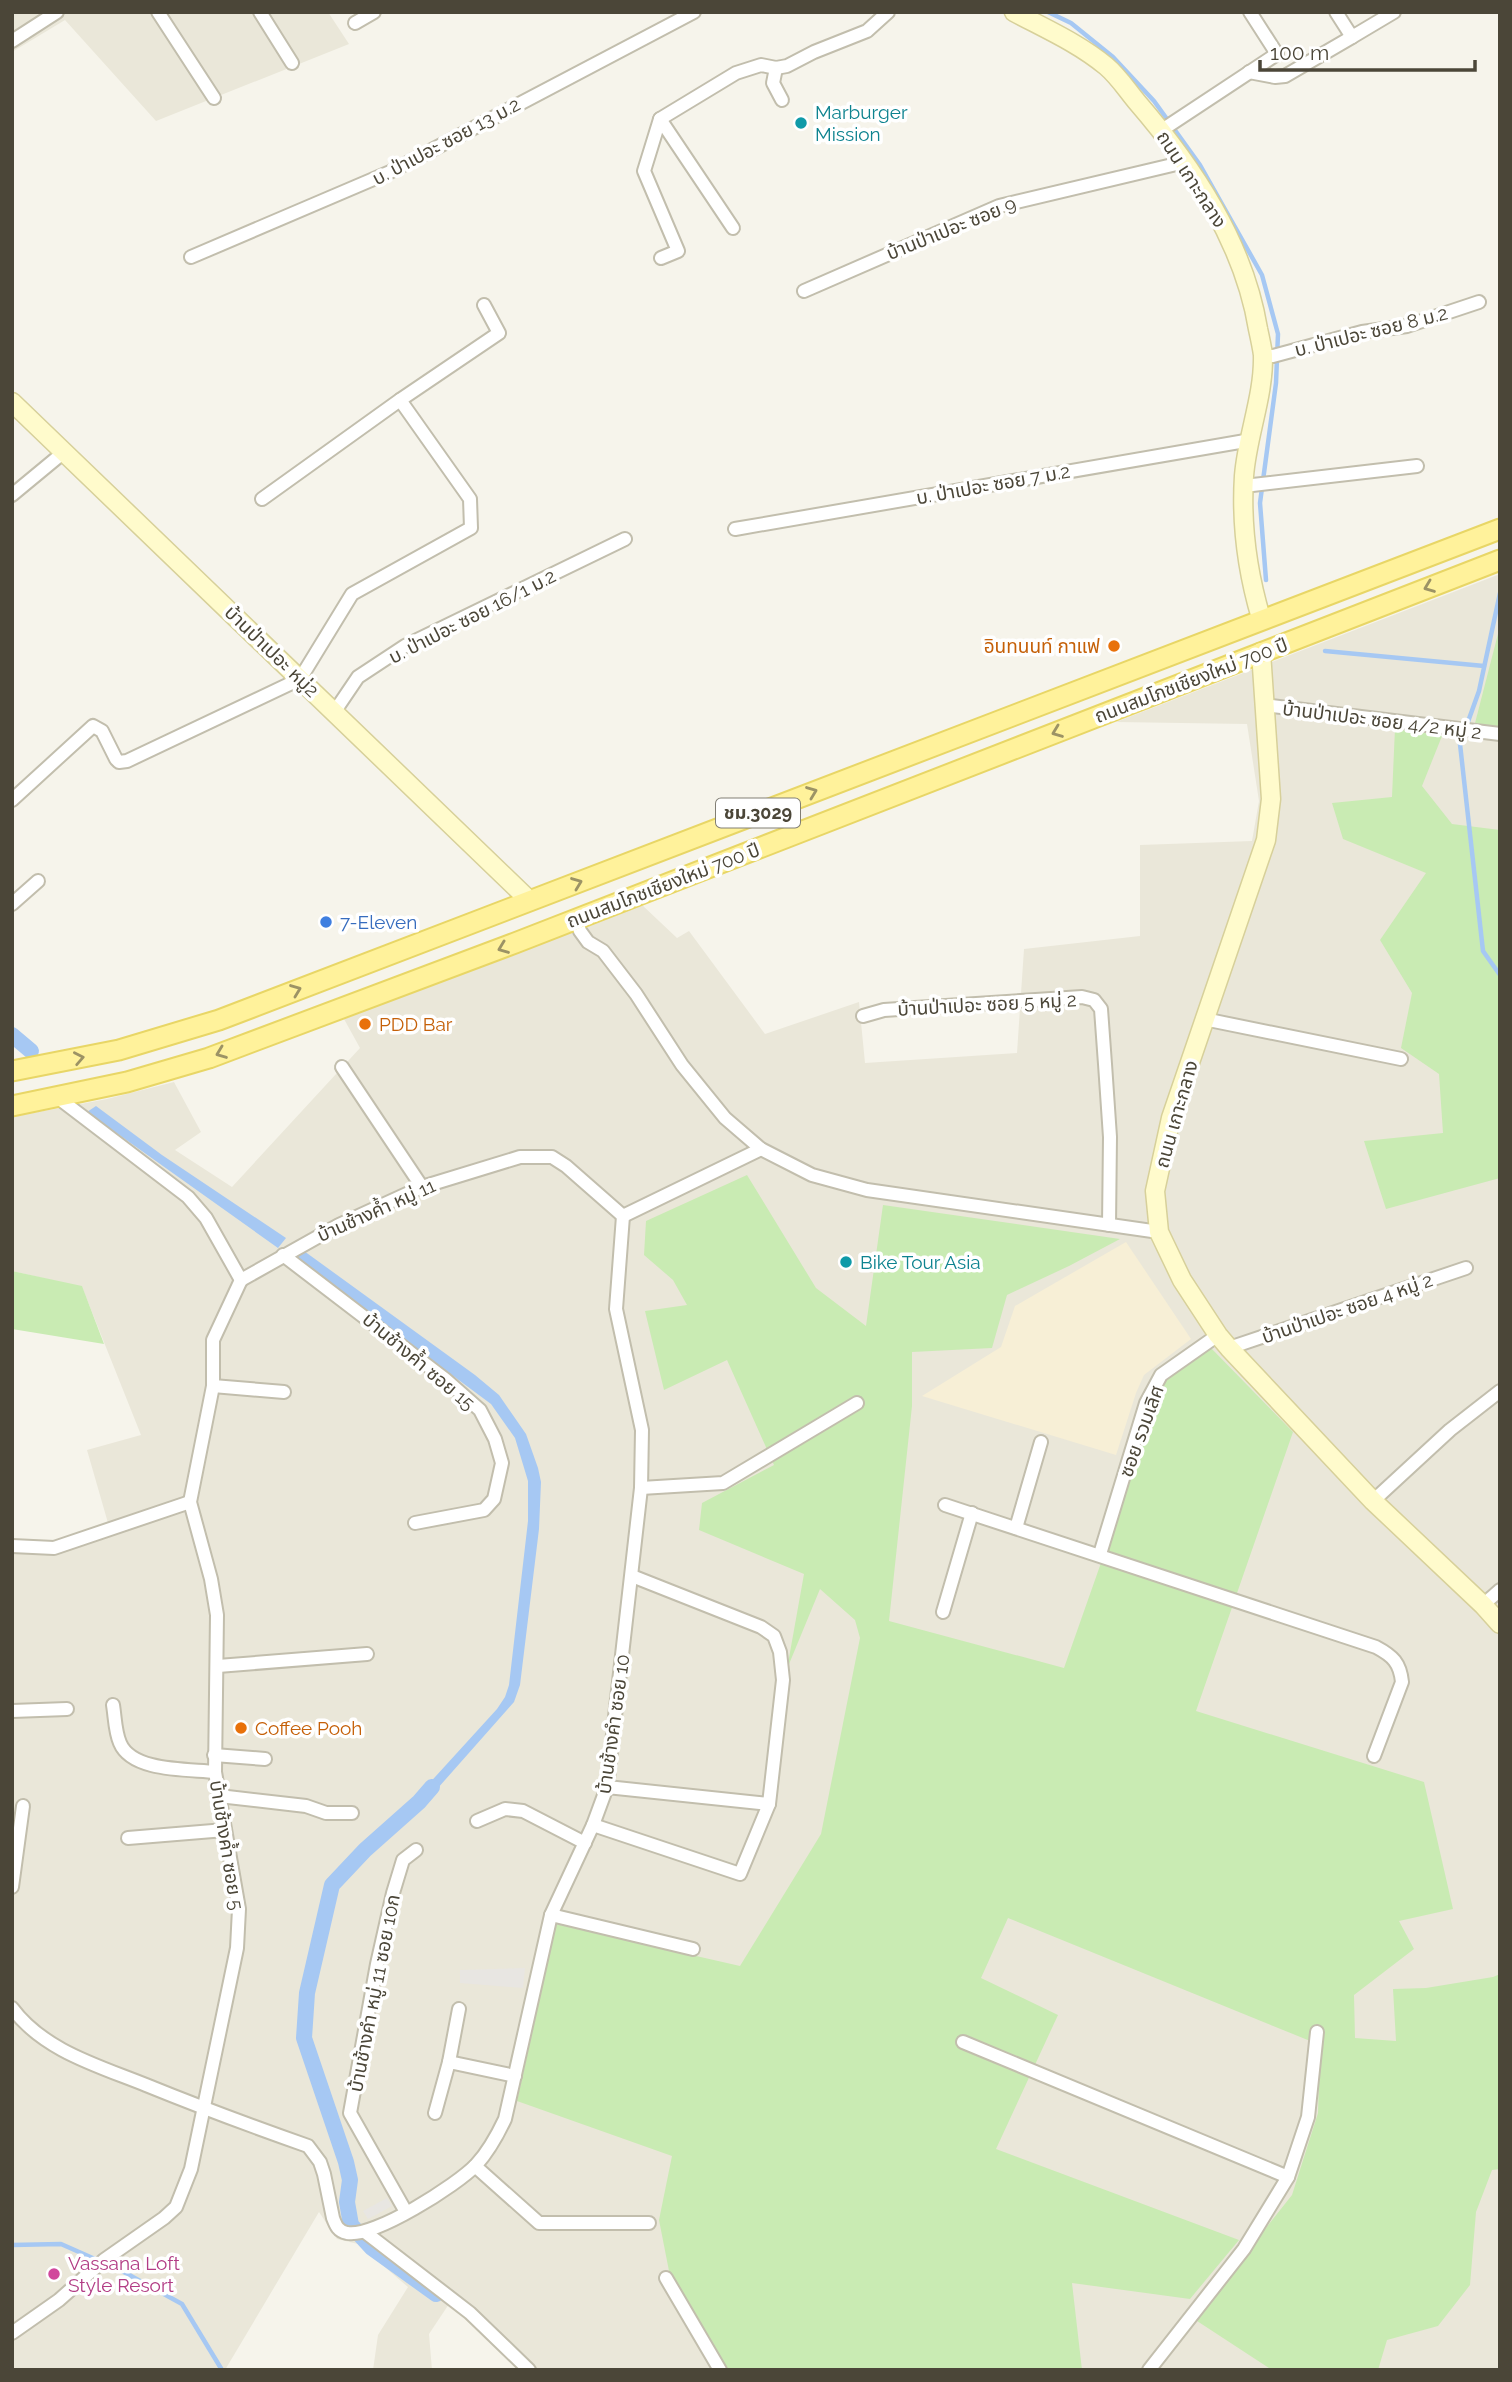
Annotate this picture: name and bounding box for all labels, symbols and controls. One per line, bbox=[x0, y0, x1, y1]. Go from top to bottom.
scale bar bbox=[1260, 28, 1475, 72]
text: 100 m bbox=[1270, 40, 1329, 65]
street label: บ. ป่าเปอะ ซอย 13 ม.2 bbox=[368, 93, 524, 189]
place label: Marburger Mission bbox=[815, 101, 908, 145]
marker: Marburger Mission bbox=[793, 115, 809, 131]
street label: ถนน เกาะกลาง bbox=[1153, 127, 1231, 231]
street label: บ้านป่าเปอะ ซอย 9 bbox=[883, 192, 1019, 264]
street label: บ. ป่าเปอะ ซอย 8 ม.2 bbox=[1292, 301, 1450, 361]
street label: บ. ป่าเปอะ ซอย 7 ม.2 bbox=[914, 460, 1072, 508]
street label: บ. ป่าเปอะ ซอย 16/1 ม.2 bbox=[385, 564, 559, 668]
one-way arrow bbox=[1424, 579, 1436, 593]
street label: บ้านป่าเปอะ หมู่2 bbox=[219, 601, 323, 703]
street label: ถนนสมโภชเชียงใหม่ 700 ปี bbox=[1091, 633, 1291, 727]
place label: อินทนนท์ กาแฟ bbox=[984, 635, 1100, 657]
marker: อินทนนท์ กาแฟ bbox=[1106, 638, 1122, 654]
street label: บ้านป่าเปอะ ซอย 4/2 หมู่ 2 bbox=[1281, 697, 1483, 745]
one-way arrow bbox=[1052, 723, 1064, 737]
one-way arrow bbox=[806, 787, 818, 801]
road number: ชม.3029 bbox=[716, 798, 800, 828]
street label: ถนนสมโภชเชียงใหม่ 700 ปี bbox=[563, 838, 763, 932]
one-way arrow bbox=[571, 878, 583, 892]
place label: 7-Eleven bbox=[340, 911, 417, 933]
marker: 7-Eleven bbox=[318, 914, 334, 930]
one-way arrow bbox=[498, 939, 510, 953]
one-way arrow bbox=[289, 985, 301, 999]
street label: บ้านป่าเปอะ ซอย 5 หมู่ 2 bbox=[897, 988, 1077, 1022]
place label: PDD Bar bbox=[379, 1013, 453, 1035]
marker: PDD Bar bbox=[357, 1016, 373, 1032]
one-way arrow bbox=[216, 1045, 228, 1059]
one-way arrow bbox=[73, 1052, 85, 1067]
street label: ถนน เกาะกลาง bbox=[1150, 1058, 1202, 1170]
street label: บ้านช้างค้ำ หมู่ 11 bbox=[313, 1172, 439, 1248]
place label: Bike Tour Asia bbox=[860, 1251, 981, 1273]
marker: Bike Tour Asia bbox=[838, 1254, 854, 1270]
street label: บ้านป่าเปอะ ซอย 4 หมู่ 2 bbox=[1259, 1268, 1436, 1350]
street label: บ้านช้างค้ำ ซอย 15 bbox=[358, 1306, 481, 1414]
street label: ซอย รวมเลิศ bbox=[1114, 1382, 1168, 1480]
street label: บ้านช้างคำ ซอย 10 bbox=[592, 1653, 634, 1795]
place label: Coffee Pooh bbox=[255, 1717, 362, 1739]
marker: Coffee Pooh bbox=[233, 1720, 249, 1736]
street label: บ้านช้างค้ำ ซอย 5 bbox=[206, 1778, 250, 1912]
street label: บ้านช้างคำ หมู่ 11 ซอย 10ก bbox=[344, 1892, 406, 2094]
place label: Vassana Loft Style Resort bbox=[68, 2252, 181, 2296]
marker: Vassana Loft Style Resort bbox=[46, 2266, 62, 2282]

